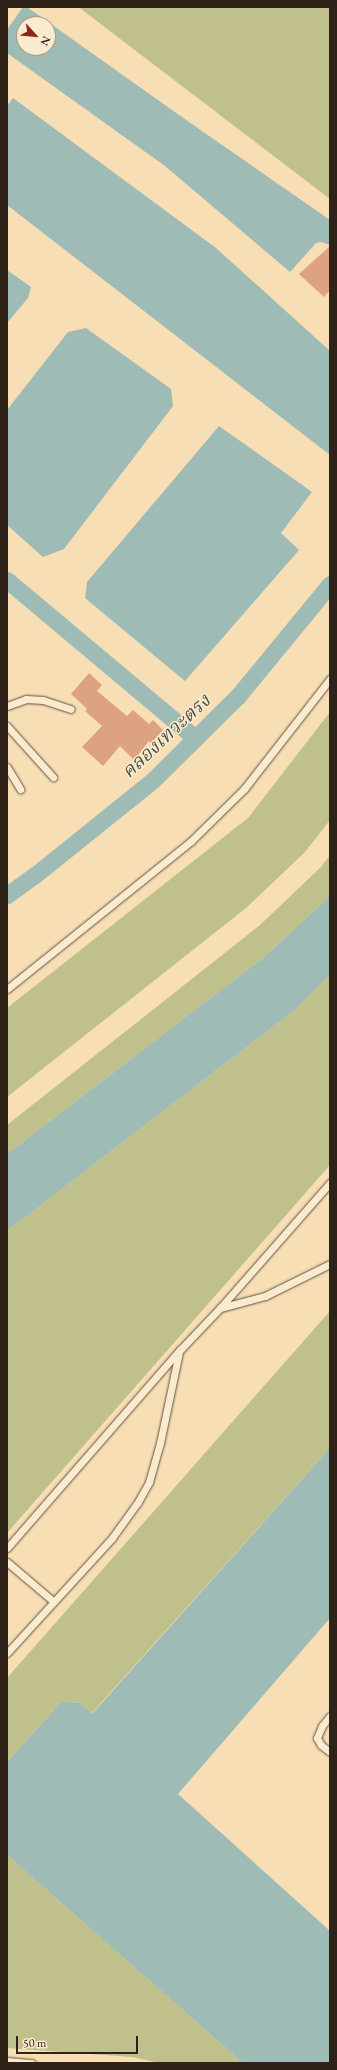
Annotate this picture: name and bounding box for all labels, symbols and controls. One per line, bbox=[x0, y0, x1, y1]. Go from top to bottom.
north arrow bbox=[16, 16, 56, 56]
text: N bbox=[38, 34, 54, 48]
water label: คลองเทวะตรง bbox=[117, 689, 215, 783]
scale bar bbox=[18, 2028, 140, 2054]
text: 50 m bbox=[23, 2035, 46, 2051]

